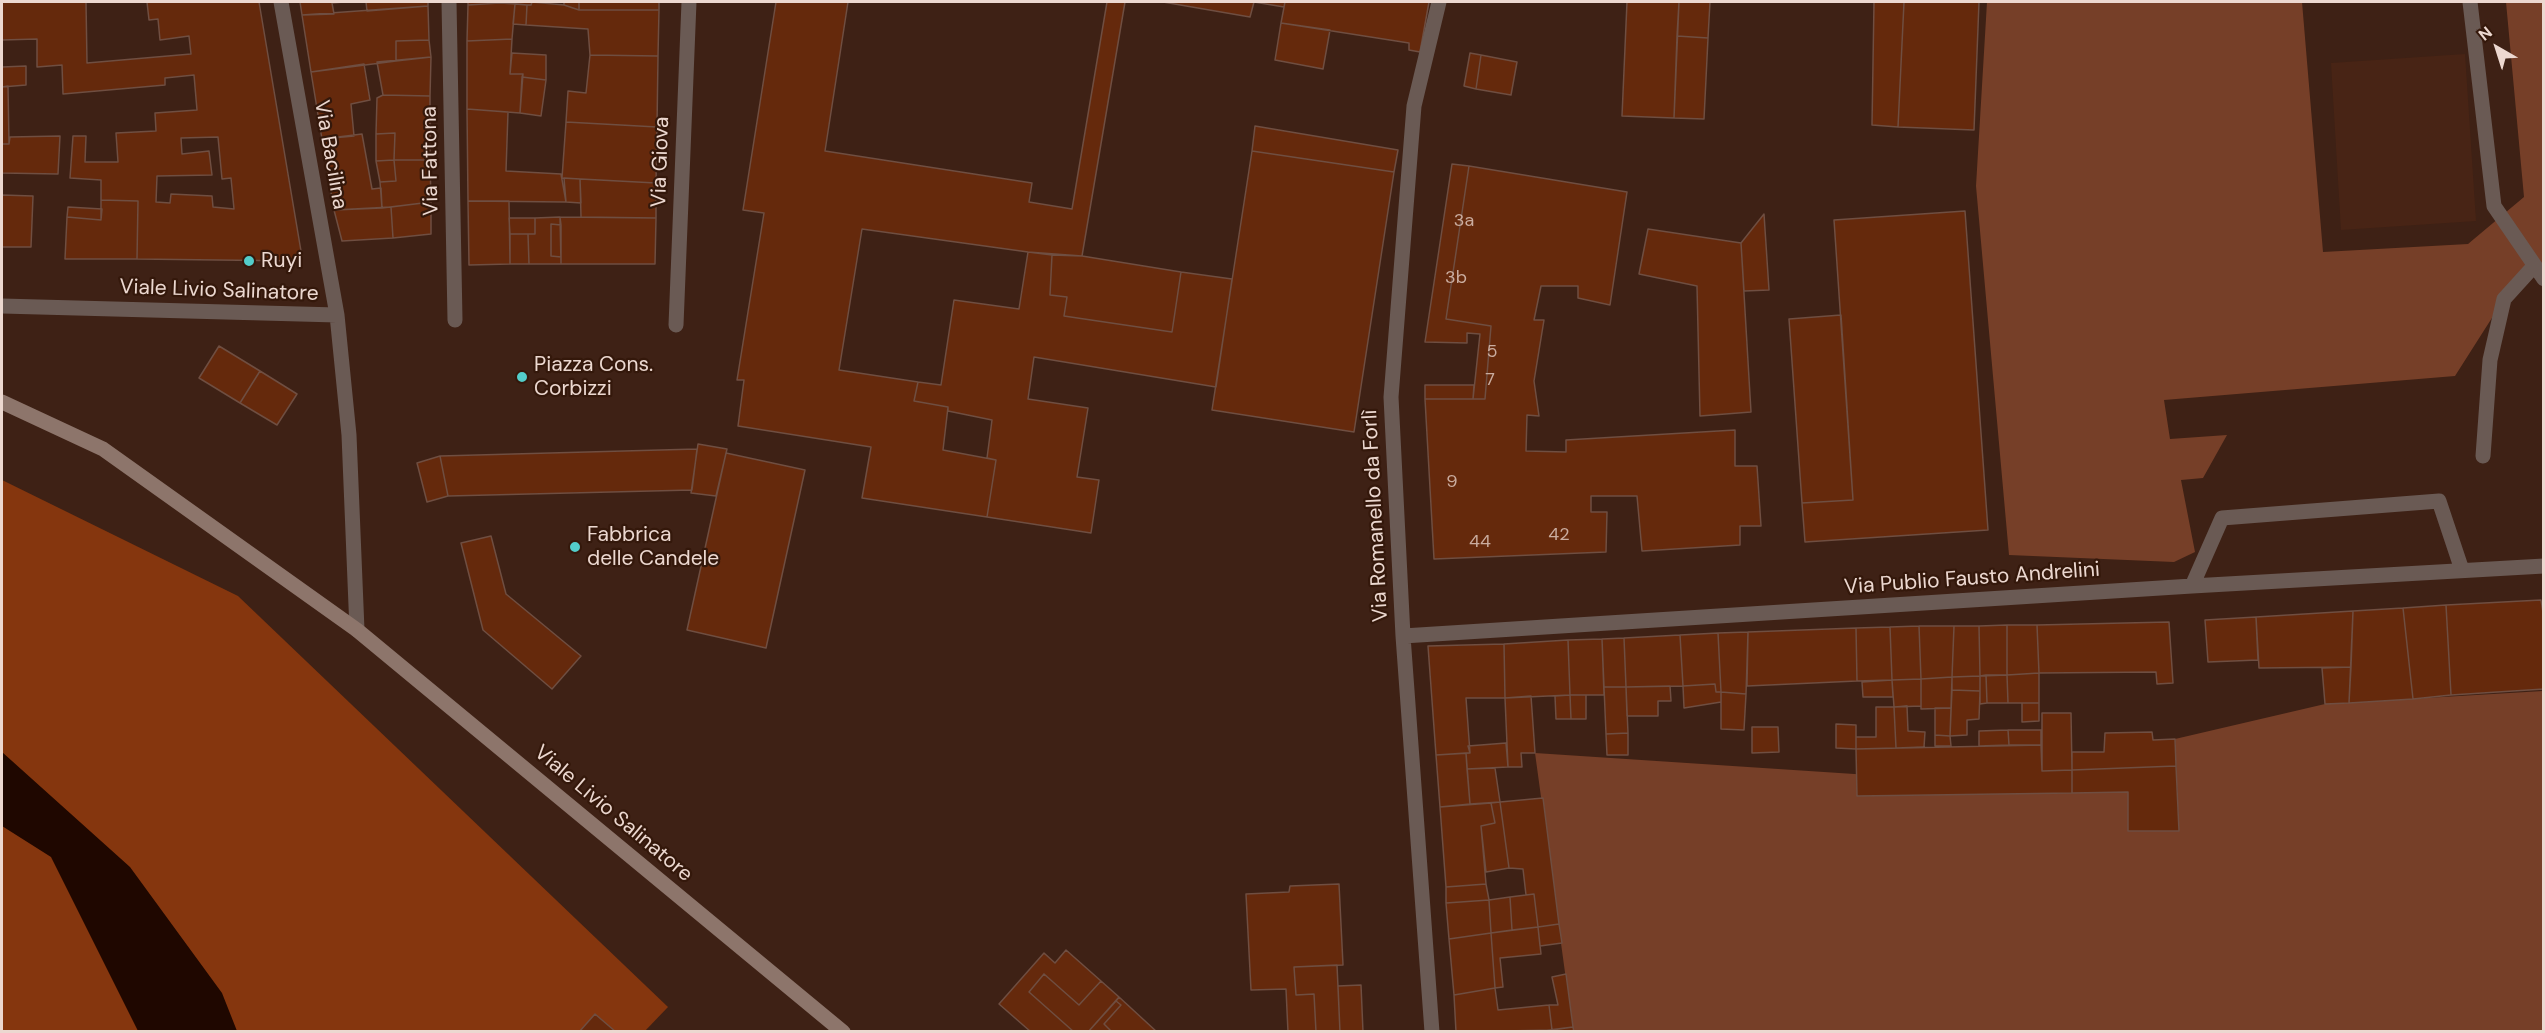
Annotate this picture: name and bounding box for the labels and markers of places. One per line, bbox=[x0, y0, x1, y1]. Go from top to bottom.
place label: Ruyi bbox=[261, 248, 302, 274]
marker: Ruyi bbox=[242, 254, 256, 268]
place label: Piazza Cons. Corbizzi bbox=[534, 352, 653, 402]
marker: Piazza Cons. Corbizzi bbox=[515, 370, 529, 384]
place label: Fabbrica delle Candele bbox=[587, 522, 719, 572]
marker: Fabbrica delle Candele bbox=[568, 540, 582, 554]

